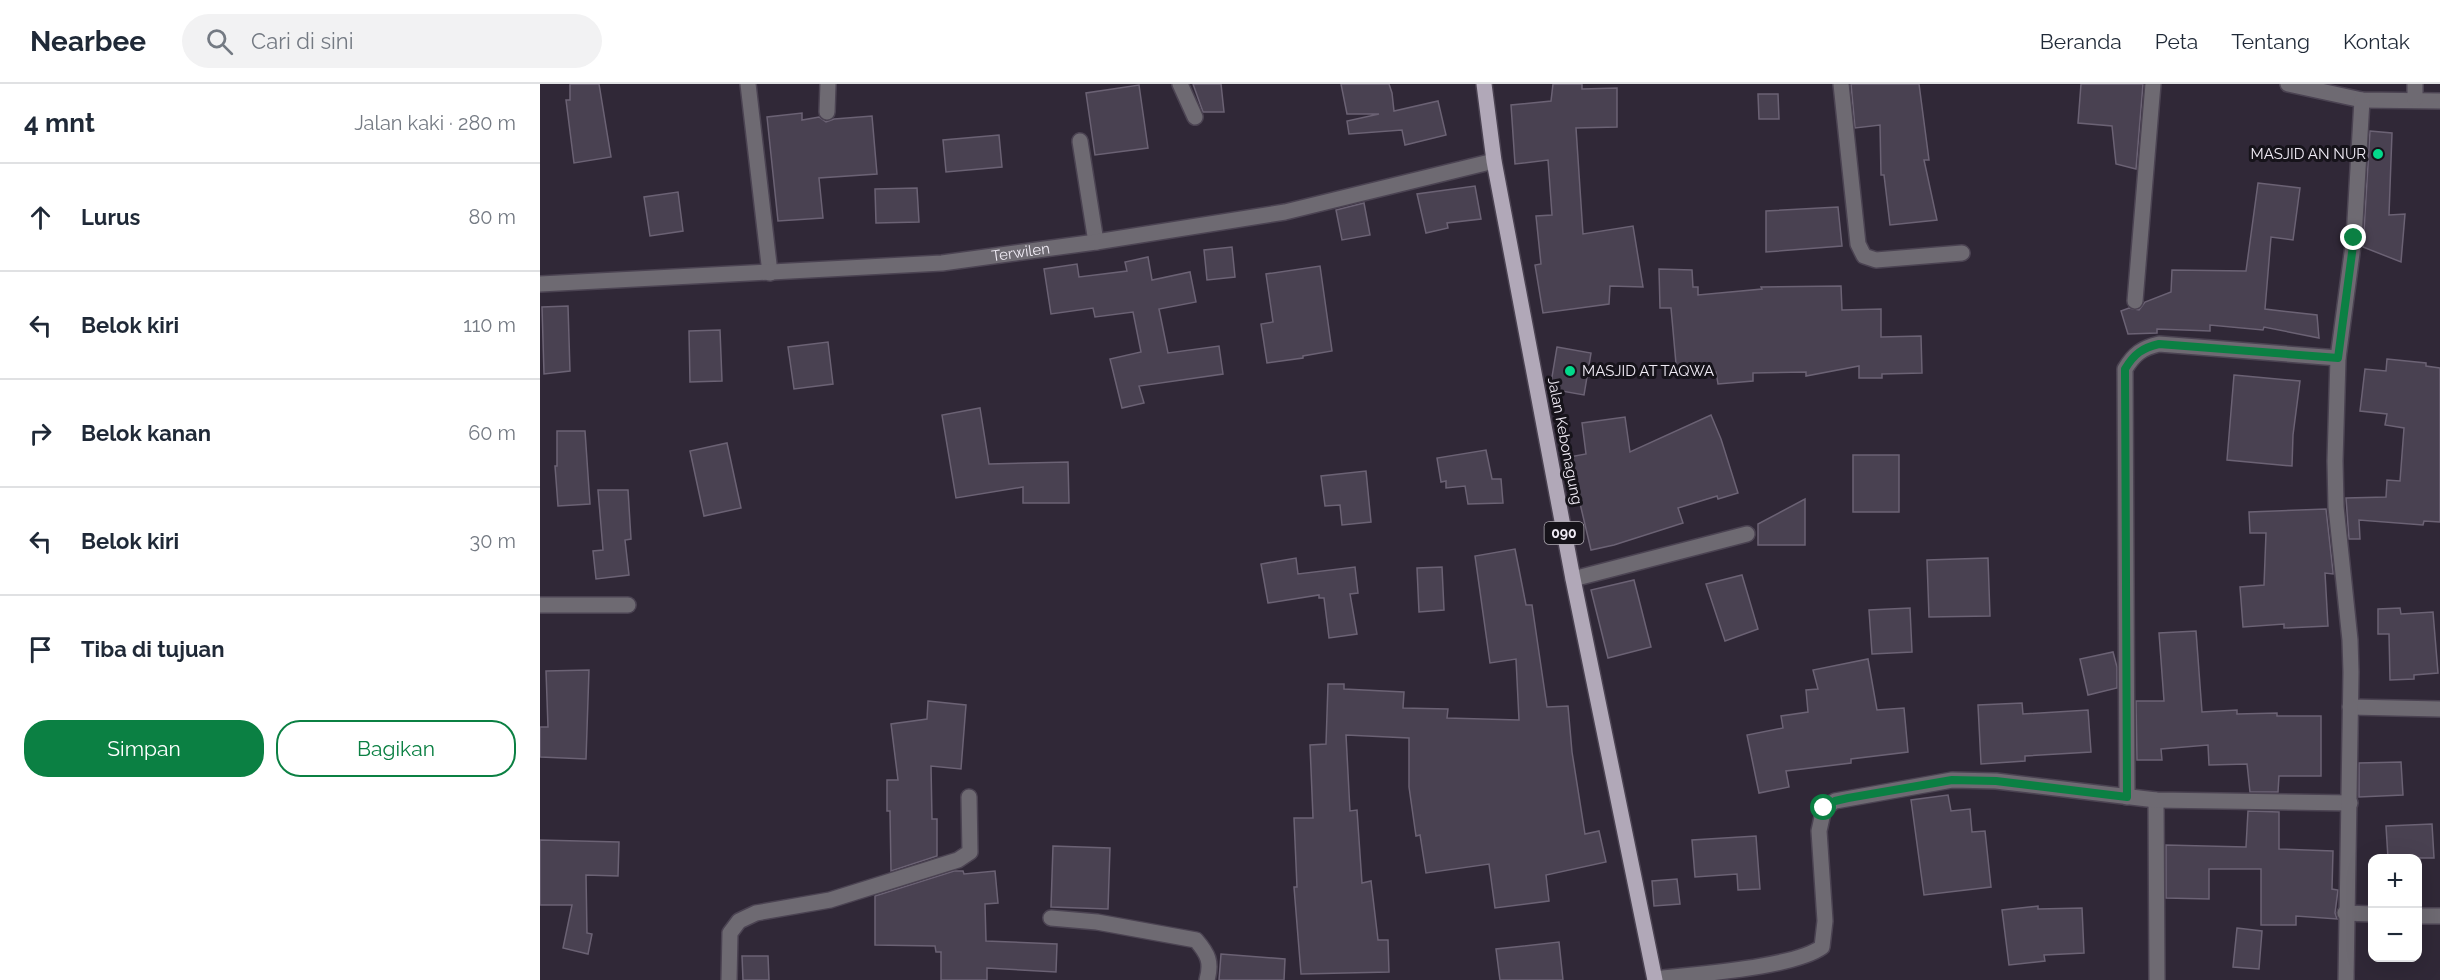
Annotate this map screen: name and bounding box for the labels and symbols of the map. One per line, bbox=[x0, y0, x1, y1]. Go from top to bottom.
place label: MASJID AN NUR bbox=[2250, 145, 2366, 163]
marker: MASJID AN NUR bbox=[2371, 147, 2385, 161]
route end bbox=[2340, 224, 2366, 250]
street label: Terwilen bbox=[990, 239, 1051, 265]
place label: MASJID AT TAQWA bbox=[1582, 362, 1714, 380]
marker: MASJID AT TAQWA bbox=[1563, 364, 1577, 378]
street label: Jalan Kebonagung bbox=[1544, 376, 1586, 506]
road number: 090 bbox=[1544, 522, 1584, 544]
route start bbox=[1810, 794, 1836, 820]

